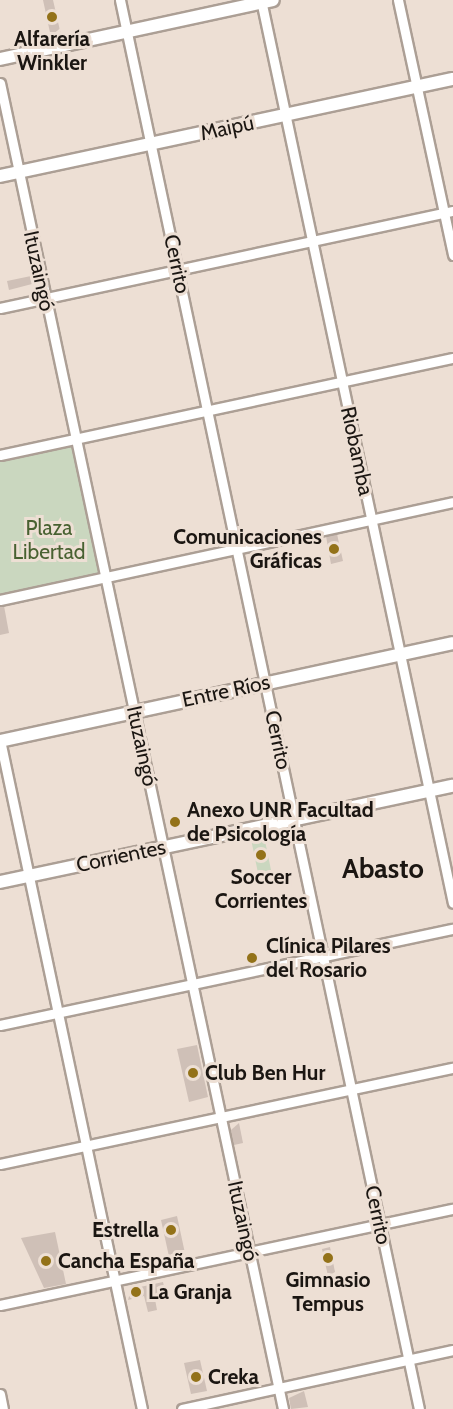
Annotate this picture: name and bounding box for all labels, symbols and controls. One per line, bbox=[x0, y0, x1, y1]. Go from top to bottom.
marker: Alfarería Winkler bbox=[45, 10, 59, 24]
place label: Alfarería Winkler bbox=[14, 26, 90, 76]
street label: Maipú bbox=[198, 110, 256, 146]
street label: Ituzaingó bbox=[18, 229, 60, 313]
street label: Cerrito bbox=[158, 232, 196, 296]
street label: Riobamba bbox=[335, 404, 379, 498]
park label: Plaza Libertad bbox=[13, 515, 85, 565]
place label: Comunicaciones Gráficas bbox=[173, 524, 322, 574]
marker: Comunicaciones Gráficas bbox=[327, 542, 341, 556]
street label: Entre Ríos bbox=[180, 669, 272, 713]
street label: Ituzaingó bbox=[121, 704, 163, 788]
street label: Cerrito bbox=[259, 708, 297, 772]
place label: Anexo UNR Facultad de Psicología bbox=[187, 797, 374, 847]
marker: Anexo UNR Facultad de Psicología bbox=[168, 815, 182, 829]
street label: Corrientes bbox=[74, 834, 168, 878]
marker: Soccer Corrientes bbox=[254, 848, 268, 862]
district label: Abasto bbox=[342, 853, 424, 885]
place label: Soccer Corrientes bbox=[215, 864, 307, 914]
place label: Clínica Pilares del Rosario bbox=[266, 933, 391, 983]
marker: Clínica Pilares del Rosario bbox=[243, 949, 261, 967]
place label: Club Ben Hur bbox=[205, 1060, 325, 1086]
marker: Club Ben Hur bbox=[186, 1066, 200, 1080]
street label: Ituzaingó bbox=[222, 1179, 264, 1263]
street label: Cerrito bbox=[359, 1183, 397, 1247]
place label: Estrella bbox=[92, 1217, 159, 1243]
marker: Estrella bbox=[164, 1223, 178, 1237]
place label: Cancha España bbox=[58, 1248, 194, 1274]
marker: Gimnasio Tempus bbox=[321, 1251, 335, 1265]
marker: Cancha España bbox=[39, 1254, 53, 1268]
place label: Gimnasio Tempus bbox=[285, 1267, 371, 1317]
place label: La Granja bbox=[148, 1279, 232, 1305]
marker: La Granja bbox=[129, 1285, 143, 1299]
place label: Creka bbox=[208, 1364, 259, 1390]
marker: Creka bbox=[189, 1370, 203, 1384]

